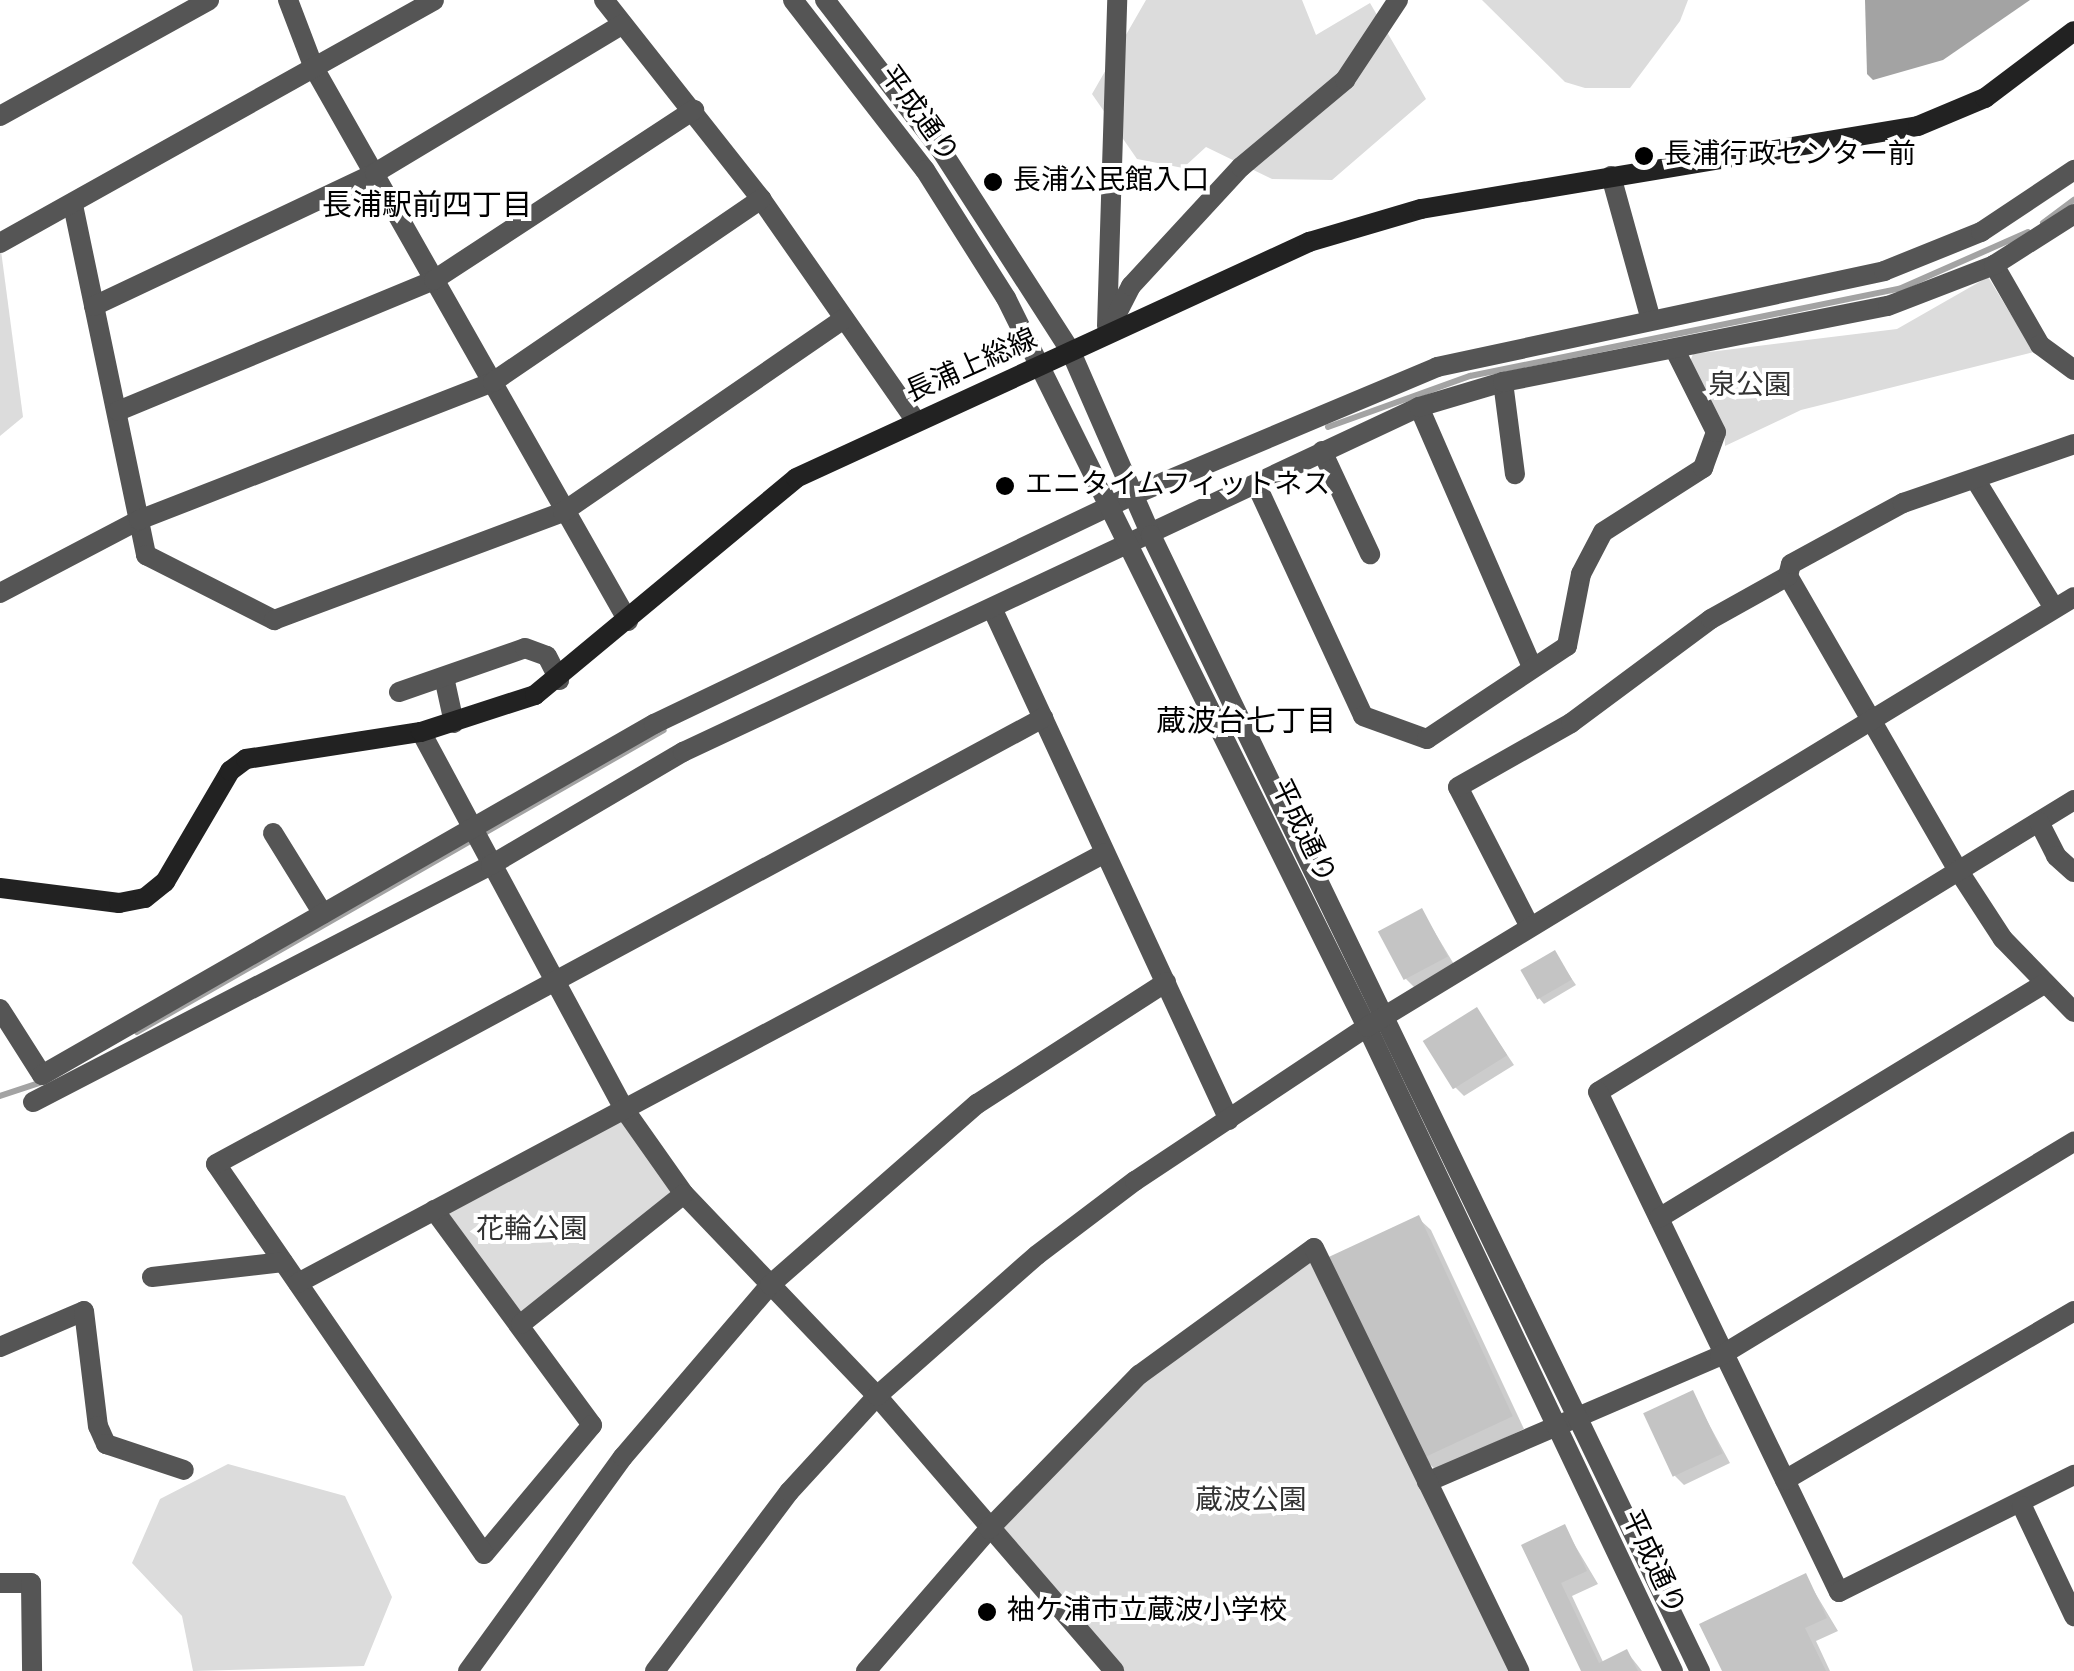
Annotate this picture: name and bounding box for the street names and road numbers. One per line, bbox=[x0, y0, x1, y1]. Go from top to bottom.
street label: 平成通り bbox=[871, 60, 965, 170]
street label: 長浦上総線 bbox=[901, 323, 1043, 411]
street label: 平成通り bbox=[1262, 774, 1342, 890]
street label: 平成通り bbox=[1613, 1505, 1691, 1621]

